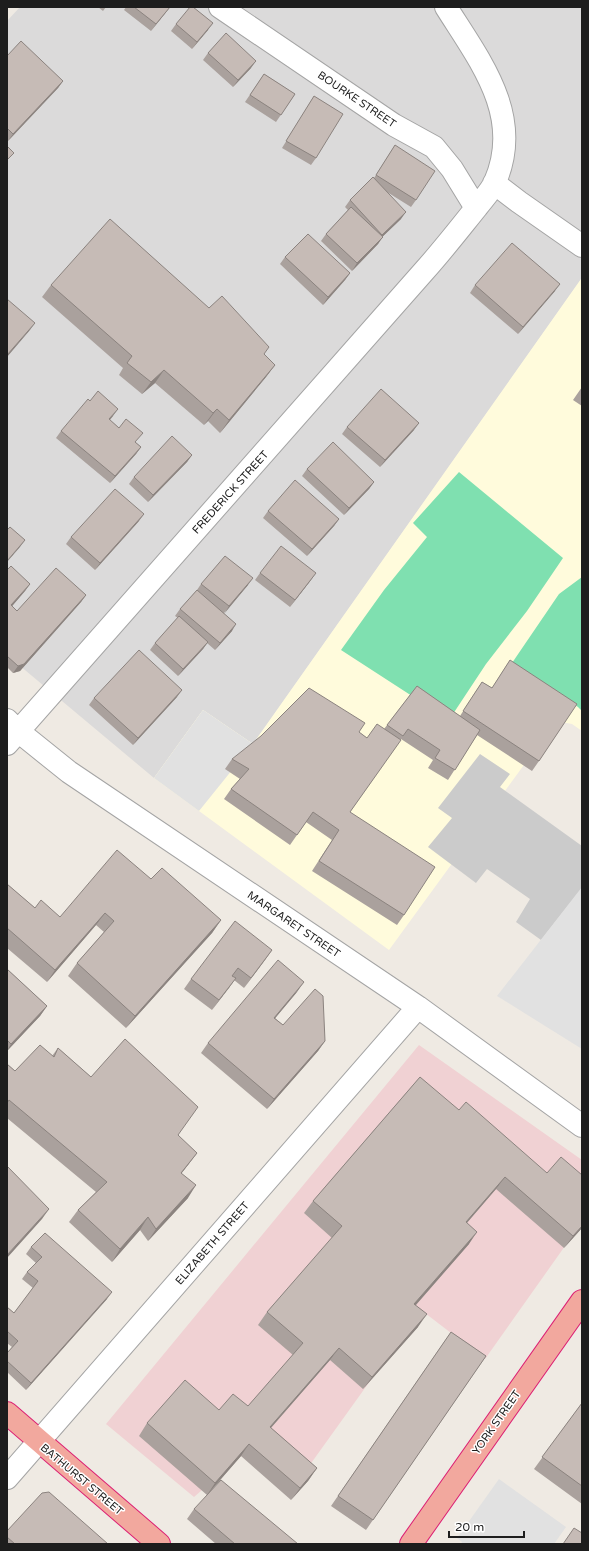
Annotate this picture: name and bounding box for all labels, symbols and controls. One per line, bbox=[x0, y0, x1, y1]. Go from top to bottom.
street label: BOURKE STREET bbox=[315, 68, 399, 131]
street label: FREDERICK STREET bbox=[190, 448, 271, 537]
street label: MARGARET STREET bbox=[245, 888, 343, 961]
street label: ELIZABETH STREET bbox=[173, 1199, 252, 1288]
street label: YORK STREET bbox=[469, 1387, 524, 1457]
street label: BATHURST STREET bbox=[38, 1441, 126, 1518]
scale bar bbox=[449, 1513, 524, 1539]
text: 20 m bbox=[455, 1520, 484, 1534]

